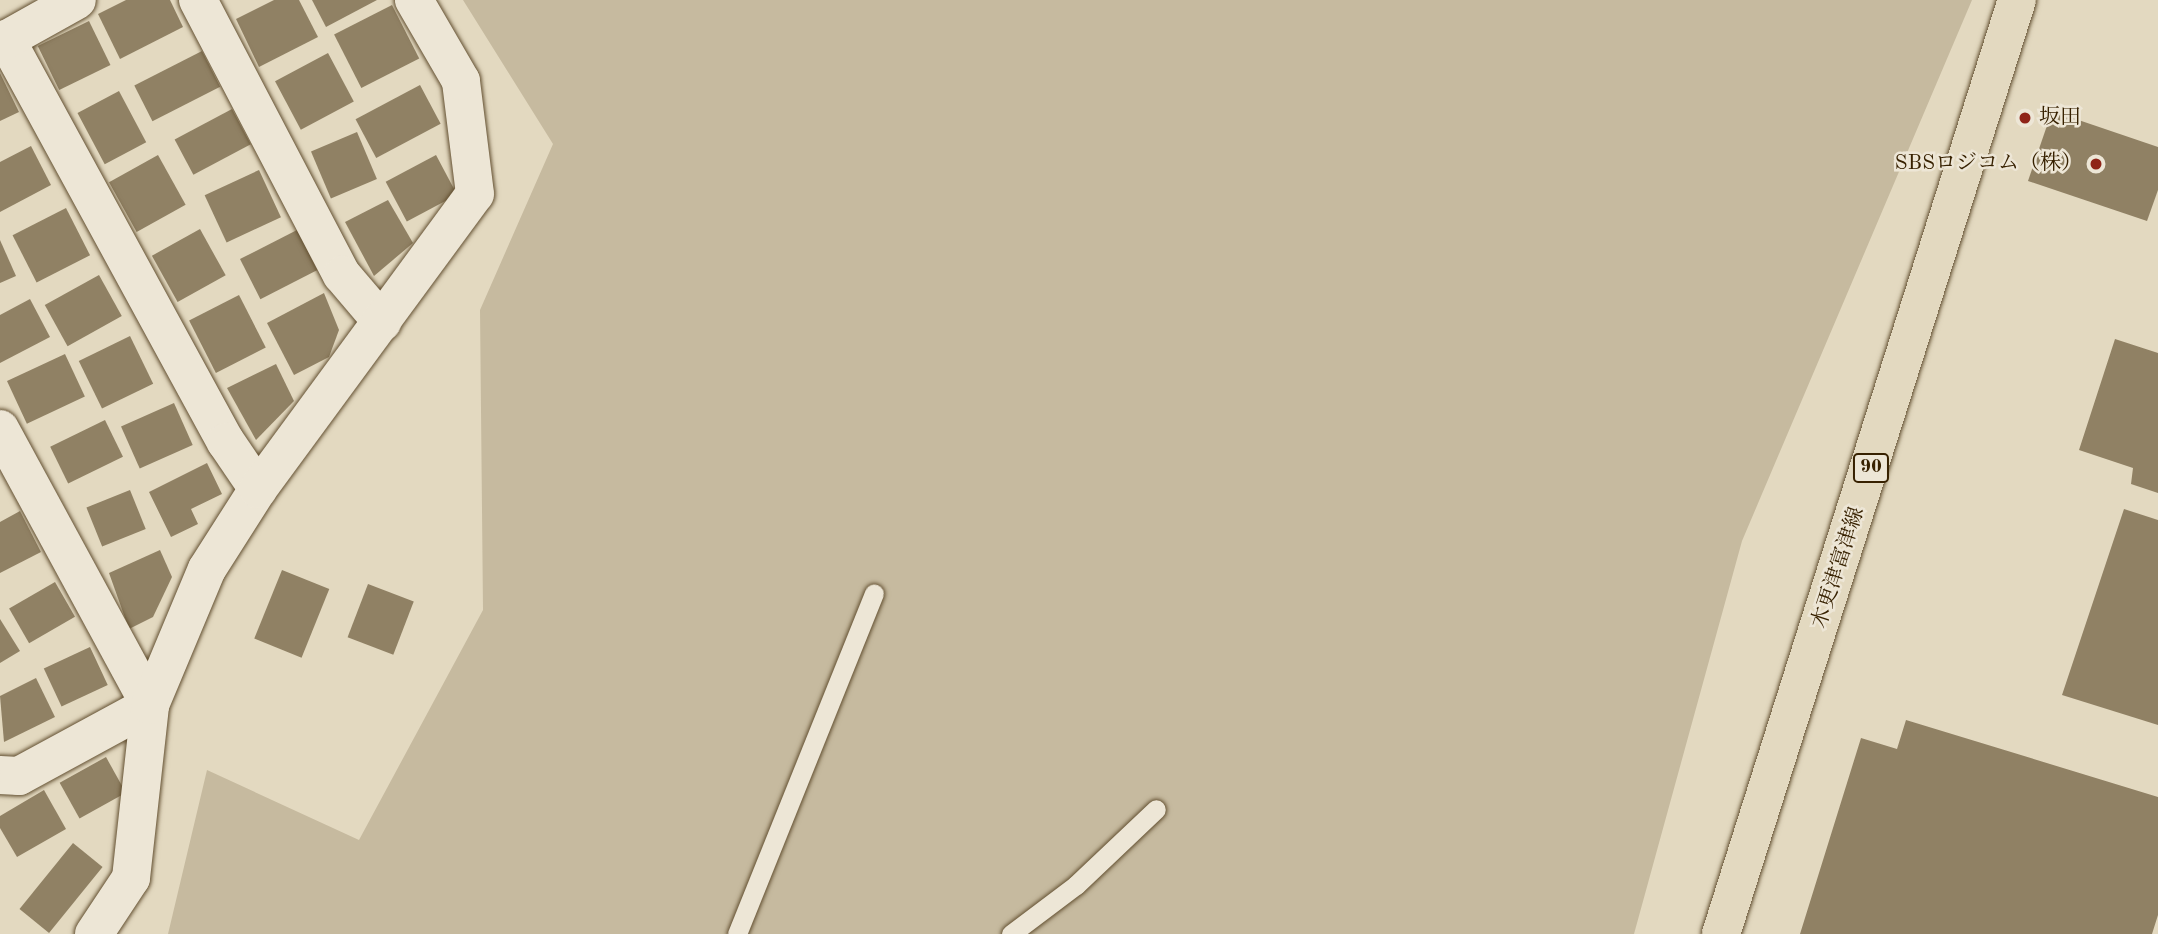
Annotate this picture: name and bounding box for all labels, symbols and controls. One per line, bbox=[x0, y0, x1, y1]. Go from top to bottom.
place label: 坂田 bbox=[2039, 105, 2081, 131]
marker: 坂田 bbox=[2017, 110, 2033, 126]
place label: SBSロジコム（株） bbox=[1894, 151, 2082, 177]
marker: SBSロジコム（株） bbox=[2088, 156, 2104, 172]
road number: 90 bbox=[1852, 453, 1890, 484]
street label: 木更津富津線 bbox=[1808, 504, 1870, 632]

